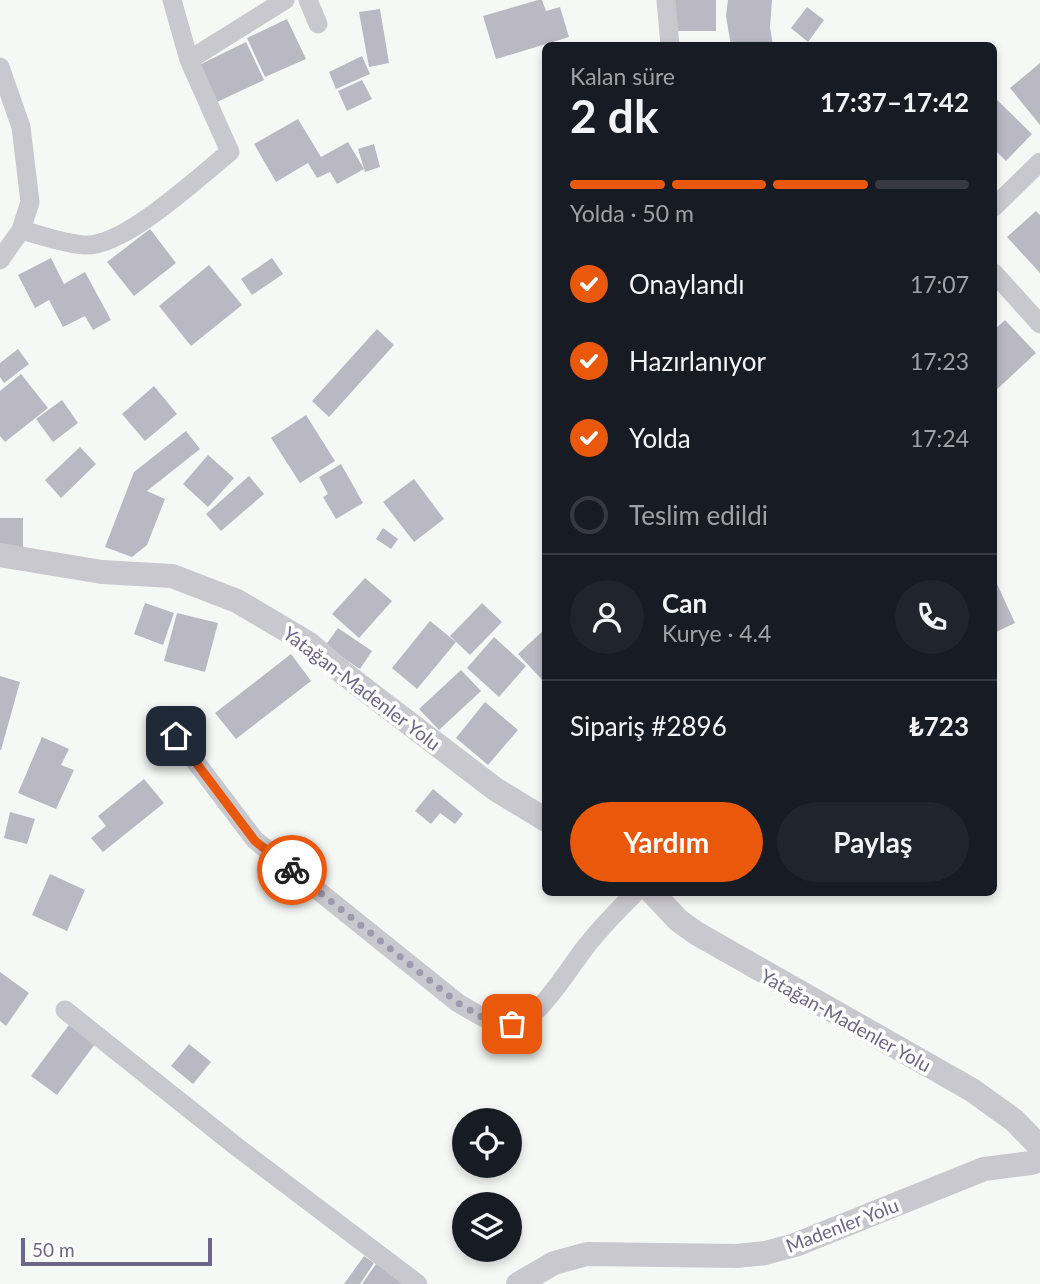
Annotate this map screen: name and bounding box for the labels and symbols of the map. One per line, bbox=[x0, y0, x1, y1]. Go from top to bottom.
street label: Yatağan-Madenler Yolu bbox=[279, 621, 445, 755]
pin bbox=[146, 706, 206, 766]
courier bbox=[257, 835, 327, 905]
street label: Yatağan-Madenler Yolu bbox=[757, 964, 935, 1076]
pin bbox=[482, 994, 542, 1054]
street label: Madenler Yolu bbox=[782, 1193, 902, 1257]
scale bar bbox=[21, 1235, 212, 1267]

